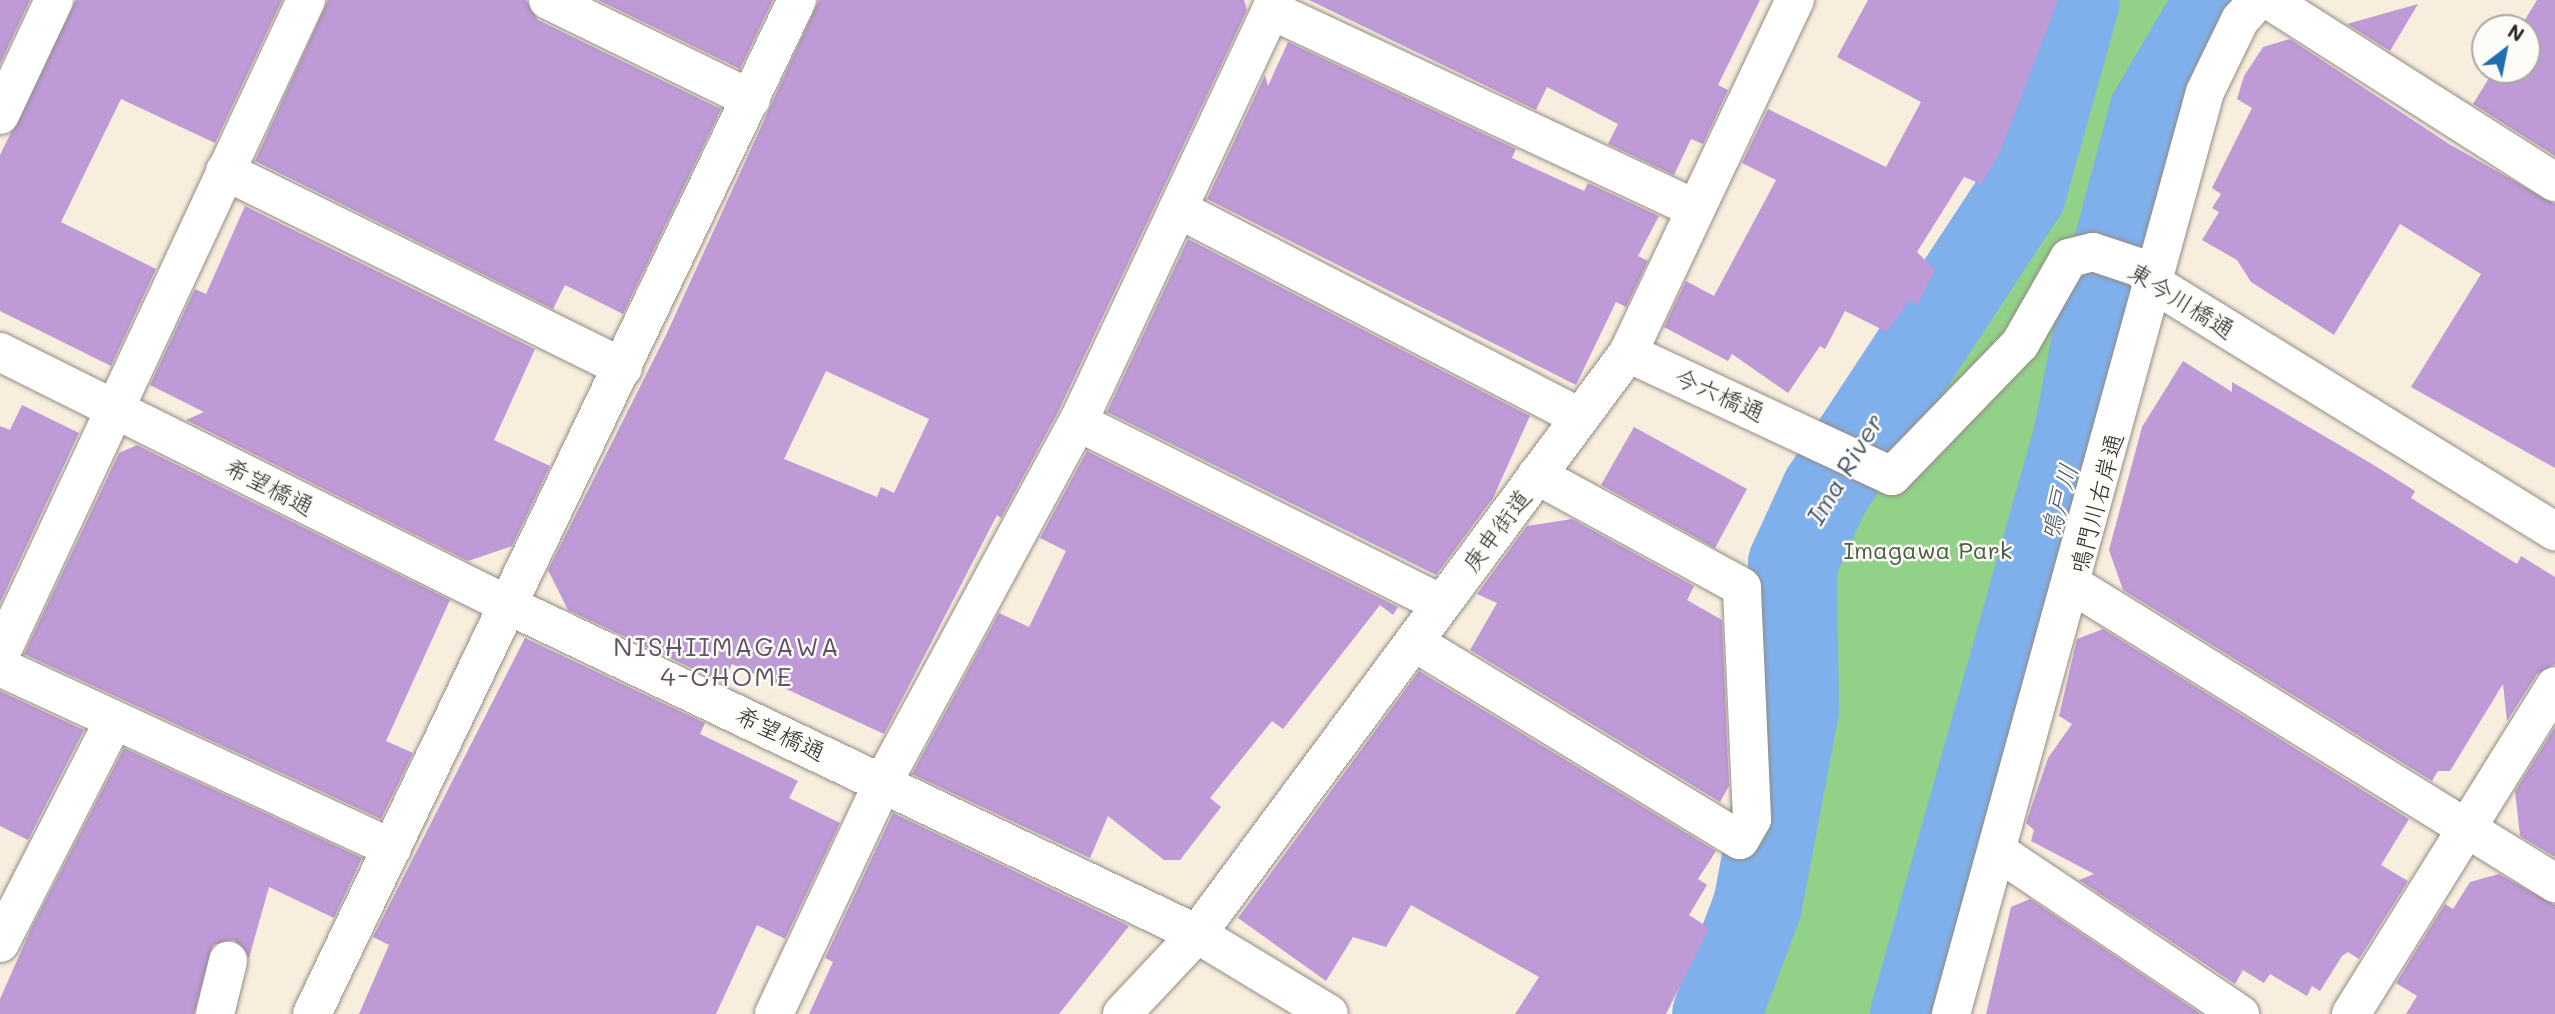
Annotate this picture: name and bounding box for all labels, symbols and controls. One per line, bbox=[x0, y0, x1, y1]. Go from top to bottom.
north arrow bbox=[2471, 14, 2541, 84]
text: N bbox=[2504, 18, 2529, 47]
street label: 東今川橋通 bbox=[2123, 256, 2241, 344]
street label: 今六橋通 bbox=[1670, 361, 1770, 427]
water label: Ima River bbox=[1800, 408, 1890, 530]
street label: 鳴門川右岸通 bbox=[2063, 430, 2129, 576]
street label: 希望橋通 bbox=[221, 451, 319, 521]
water label: 鳴戸川 bbox=[2033, 460, 2085, 544]
street label: 庚申街道 bbox=[1456, 483, 1536, 577]
park label: Imagawa Park bbox=[1843, 536, 2013, 564]
district label: NISHIIMAGAWA 4-CHOME bbox=[615, 631, 839, 692]
street label: 希望橋通 bbox=[731, 700, 831, 766]

